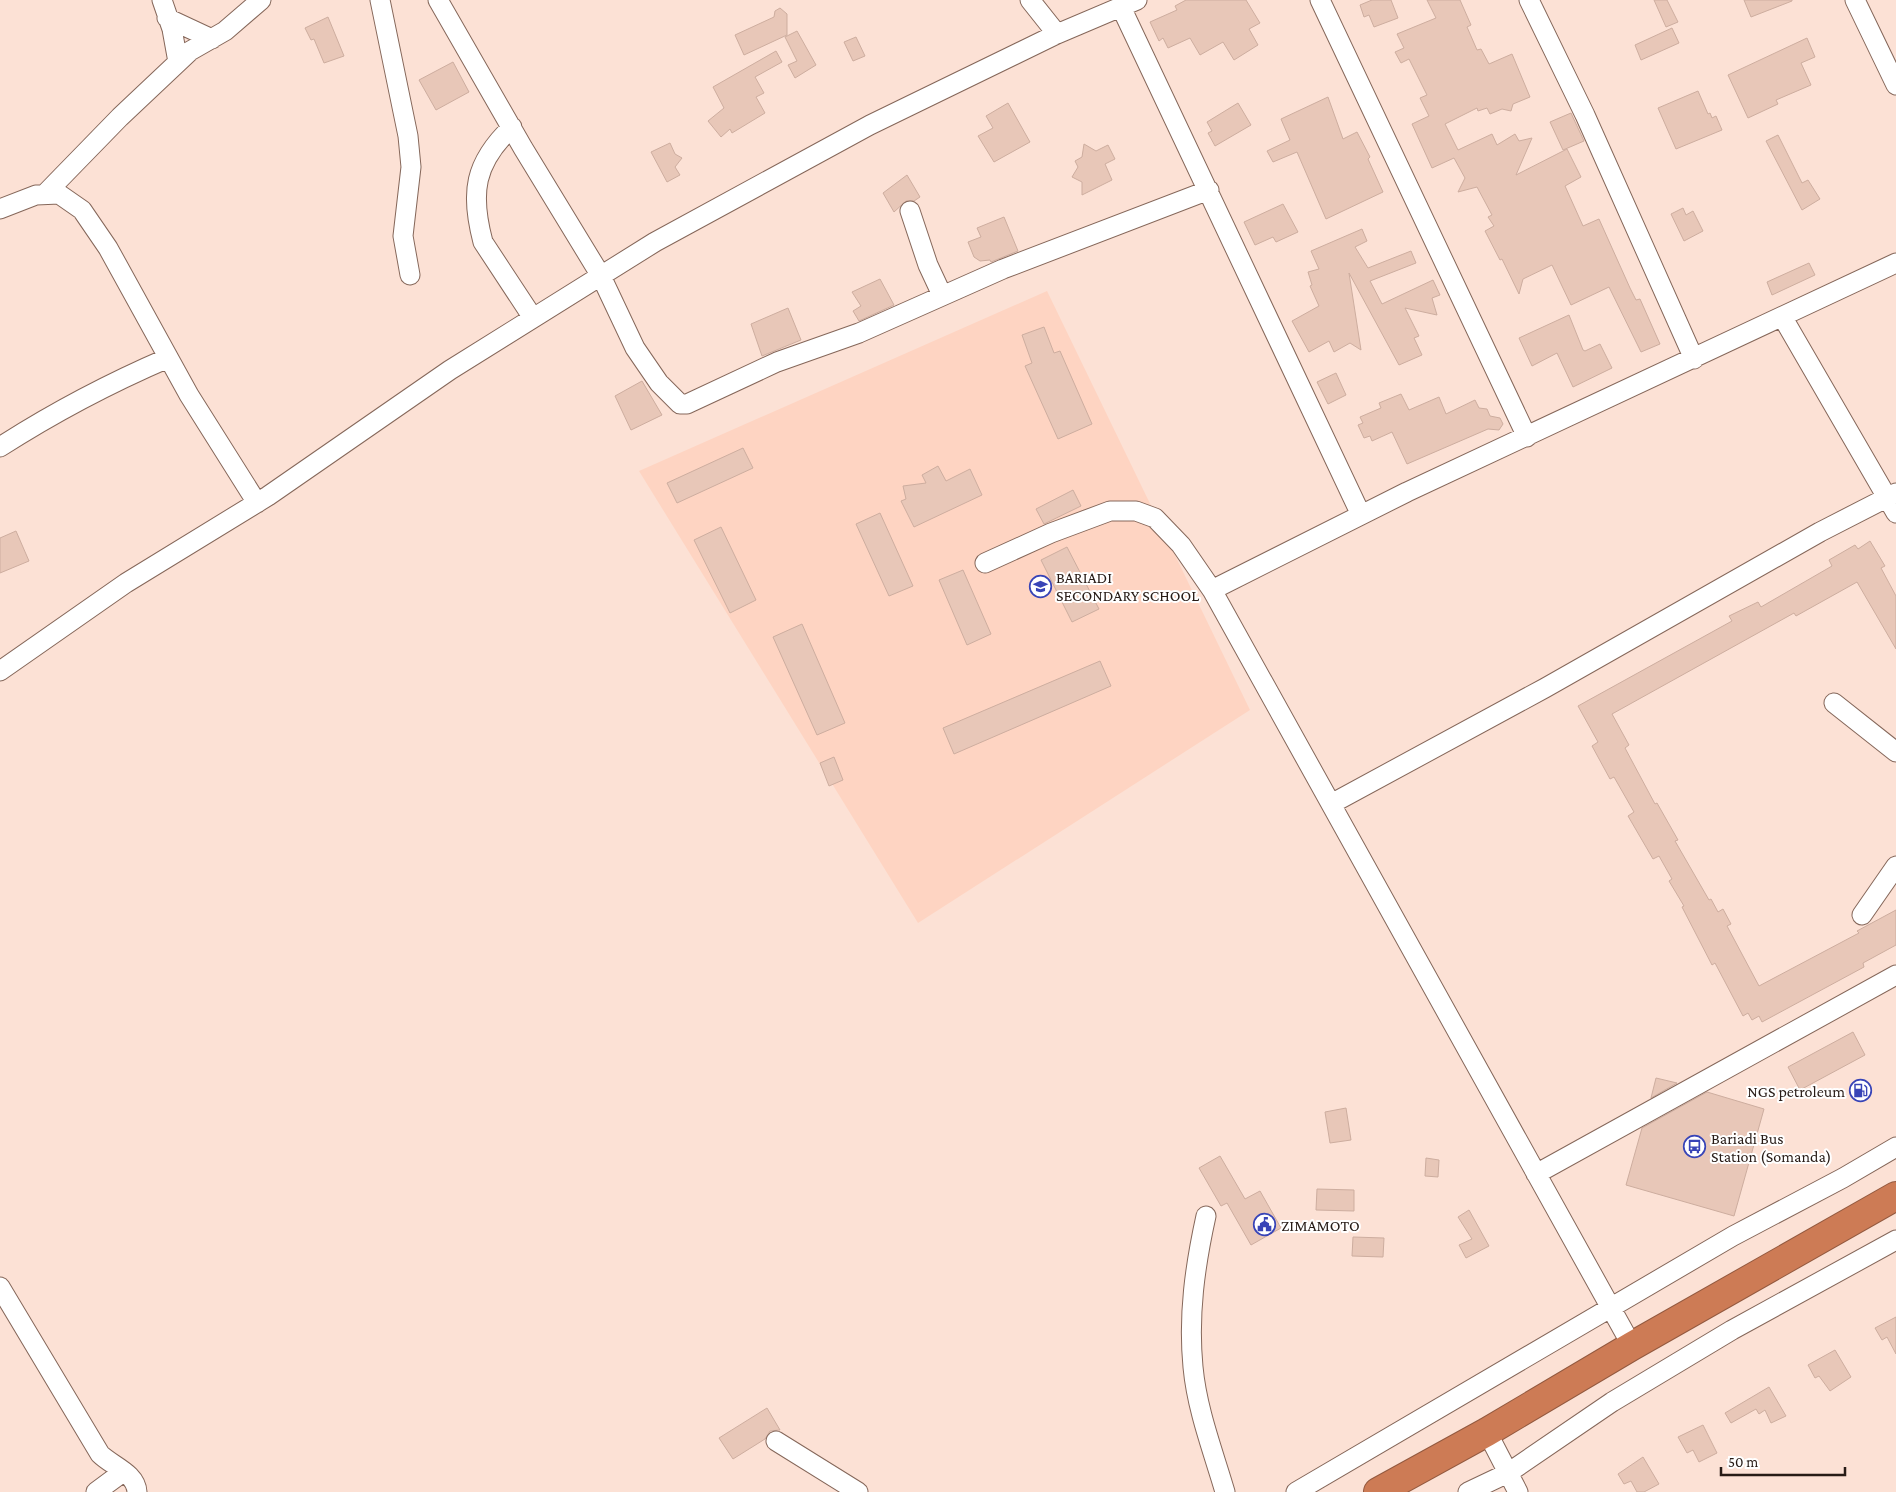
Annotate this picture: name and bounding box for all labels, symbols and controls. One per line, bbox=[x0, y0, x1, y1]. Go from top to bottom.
place label: BARIADI SECONDARY SCHOOL bbox=[1056, 569, 1199, 604]
school or university icon: BARIADI SECONDARY SCHOOL bbox=[1028, 574, 1052, 598]
fuel station icon: NGS petroleum bbox=[1849, 1079, 1873, 1103]
place label: NGS petroleum bbox=[1747, 1083, 1845, 1101]
place label: Bariadi Bus Station (Somanda) bbox=[1711, 1130, 1831, 1166]
bus stop icon: Bariadi Bus Station (Somanda) bbox=[1683, 1135, 1707, 1159]
public building icon: ZIMAMOTO bbox=[1253, 1213, 1277, 1237]
place label: ZIMAMOTO bbox=[1281, 1217, 1360, 1234]
scale bar bbox=[1721, 1444, 1845, 1476]
text: 50 m bbox=[1728, 1454, 1758, 1470]

